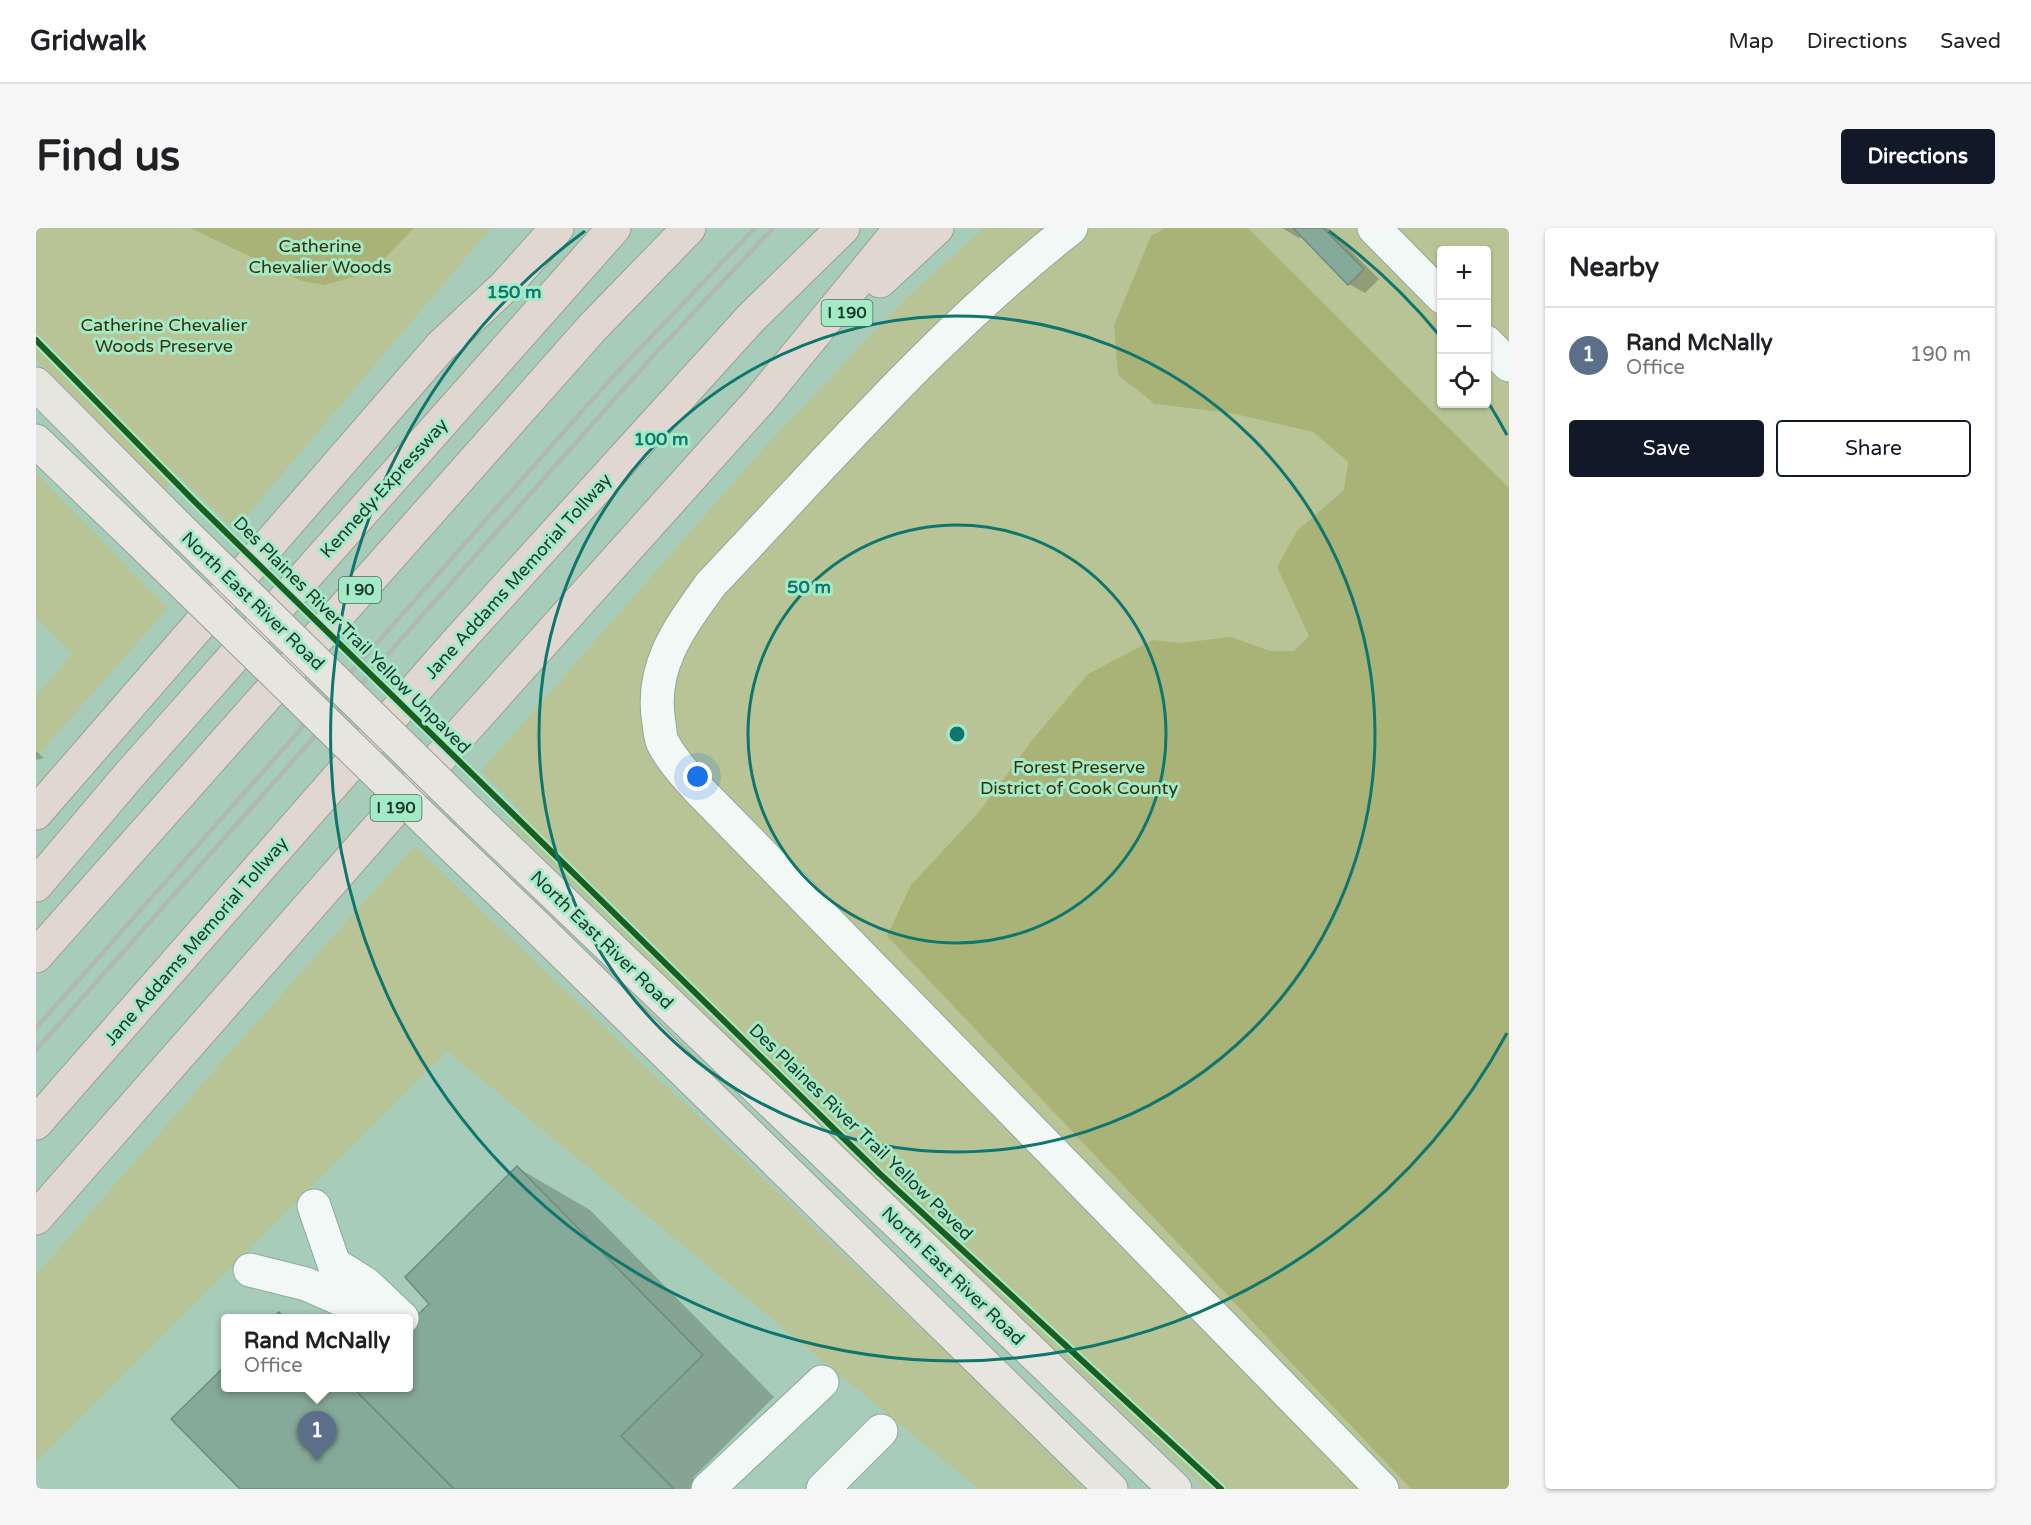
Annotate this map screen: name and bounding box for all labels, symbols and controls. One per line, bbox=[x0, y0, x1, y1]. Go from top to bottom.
text: Gridwalk bbox=[30, 24, 147, 58]
text: Map bbox=[1728, 29, 1774, 54]
text: Directions bbox=[1807, 29, 1907, 54]
text: Saved bbox=[1940, 29, 2001, 54]
button: Directions bbox=[1841, 129, 1995, 184]
text: Find us bbox=[36, 131, 180, 182]
park label: Catherine Chevalier Woods bbox=[248, 235, 392, 278]
map controls bbox=[1437, 246, 1491, 408]
button: + bbox=[1437, 246, 1491, 300]
text: Nearby bbox=[1569, 252, 1659, 283]
text: 150 m bbox=[486, 281, 542, 303]
road number: I 190 bbox=[822, 300, 872, 326]
button: − bbox=[1437, 300, 1491, 354]
park label: Catherine Chevalier Woods Preserve bbox=[81, 314, 248, 357]
text: Rand McNally bbox=[1626, 330, 1773, 356]
text: 1 bbox=[1582, 343, 1595, 367]
text: 190 m bbox=[1910, 343, 1971, 367]
button: locate bbox=[1437, 354, 1491, 408]
text: Office bbox=[1626, 356, 1685, 380]
street label: Kennedy Expressway bbox=[315, 413, 453, 562]
button: Save bbox=[1569, 420, 1764, 477]
button: Share bbox=[1776, 420, 1971, 477]
text: 100 m bbox=[633, 428, 689, 450]
street label: Jane Addams Memorial Tollway bbox=[420, 468, 616, 683]
street label: Des Plaines River Trail Yellow Unpaved bbox=[229, 512, 475, 758]
street label: North East River Road bbox=[177, 527, 329, 675]
text: 50 m bbox=[787, 576, 831, 598]
road number: I 90 bbox=[339, 577, 381, 603]
centre of rings bbox=[947, 724, 967, 744]
park label: Forest Preserve District of Cook County bbox=[980, 756, 1178, 799]
your location bbox=[683, 762, 712, 791]
road number: I 190 bbox=[370, 795, 422, 821]
street label: Jane Addams Memorial Tollway bbox=[99, 832, 293, 1050]
street label: North East River Road bbox=[526, 866, 678, 1014]
street label: Des Plaines River Trail Yellow Paved bbox=[744, 1019, 978, 1245]
street label: North East River Road bbox=[877, 1202, 1029, 1350]
popup bbox=[221, 1314, 413, 1392]
text: Rand McNally bbox=[244, 1328, 390, 1354]
text: Office bbox=[244, 1354, 303, 1378]
pin: 1 bbox=[298, 1412, 336, 1461]

